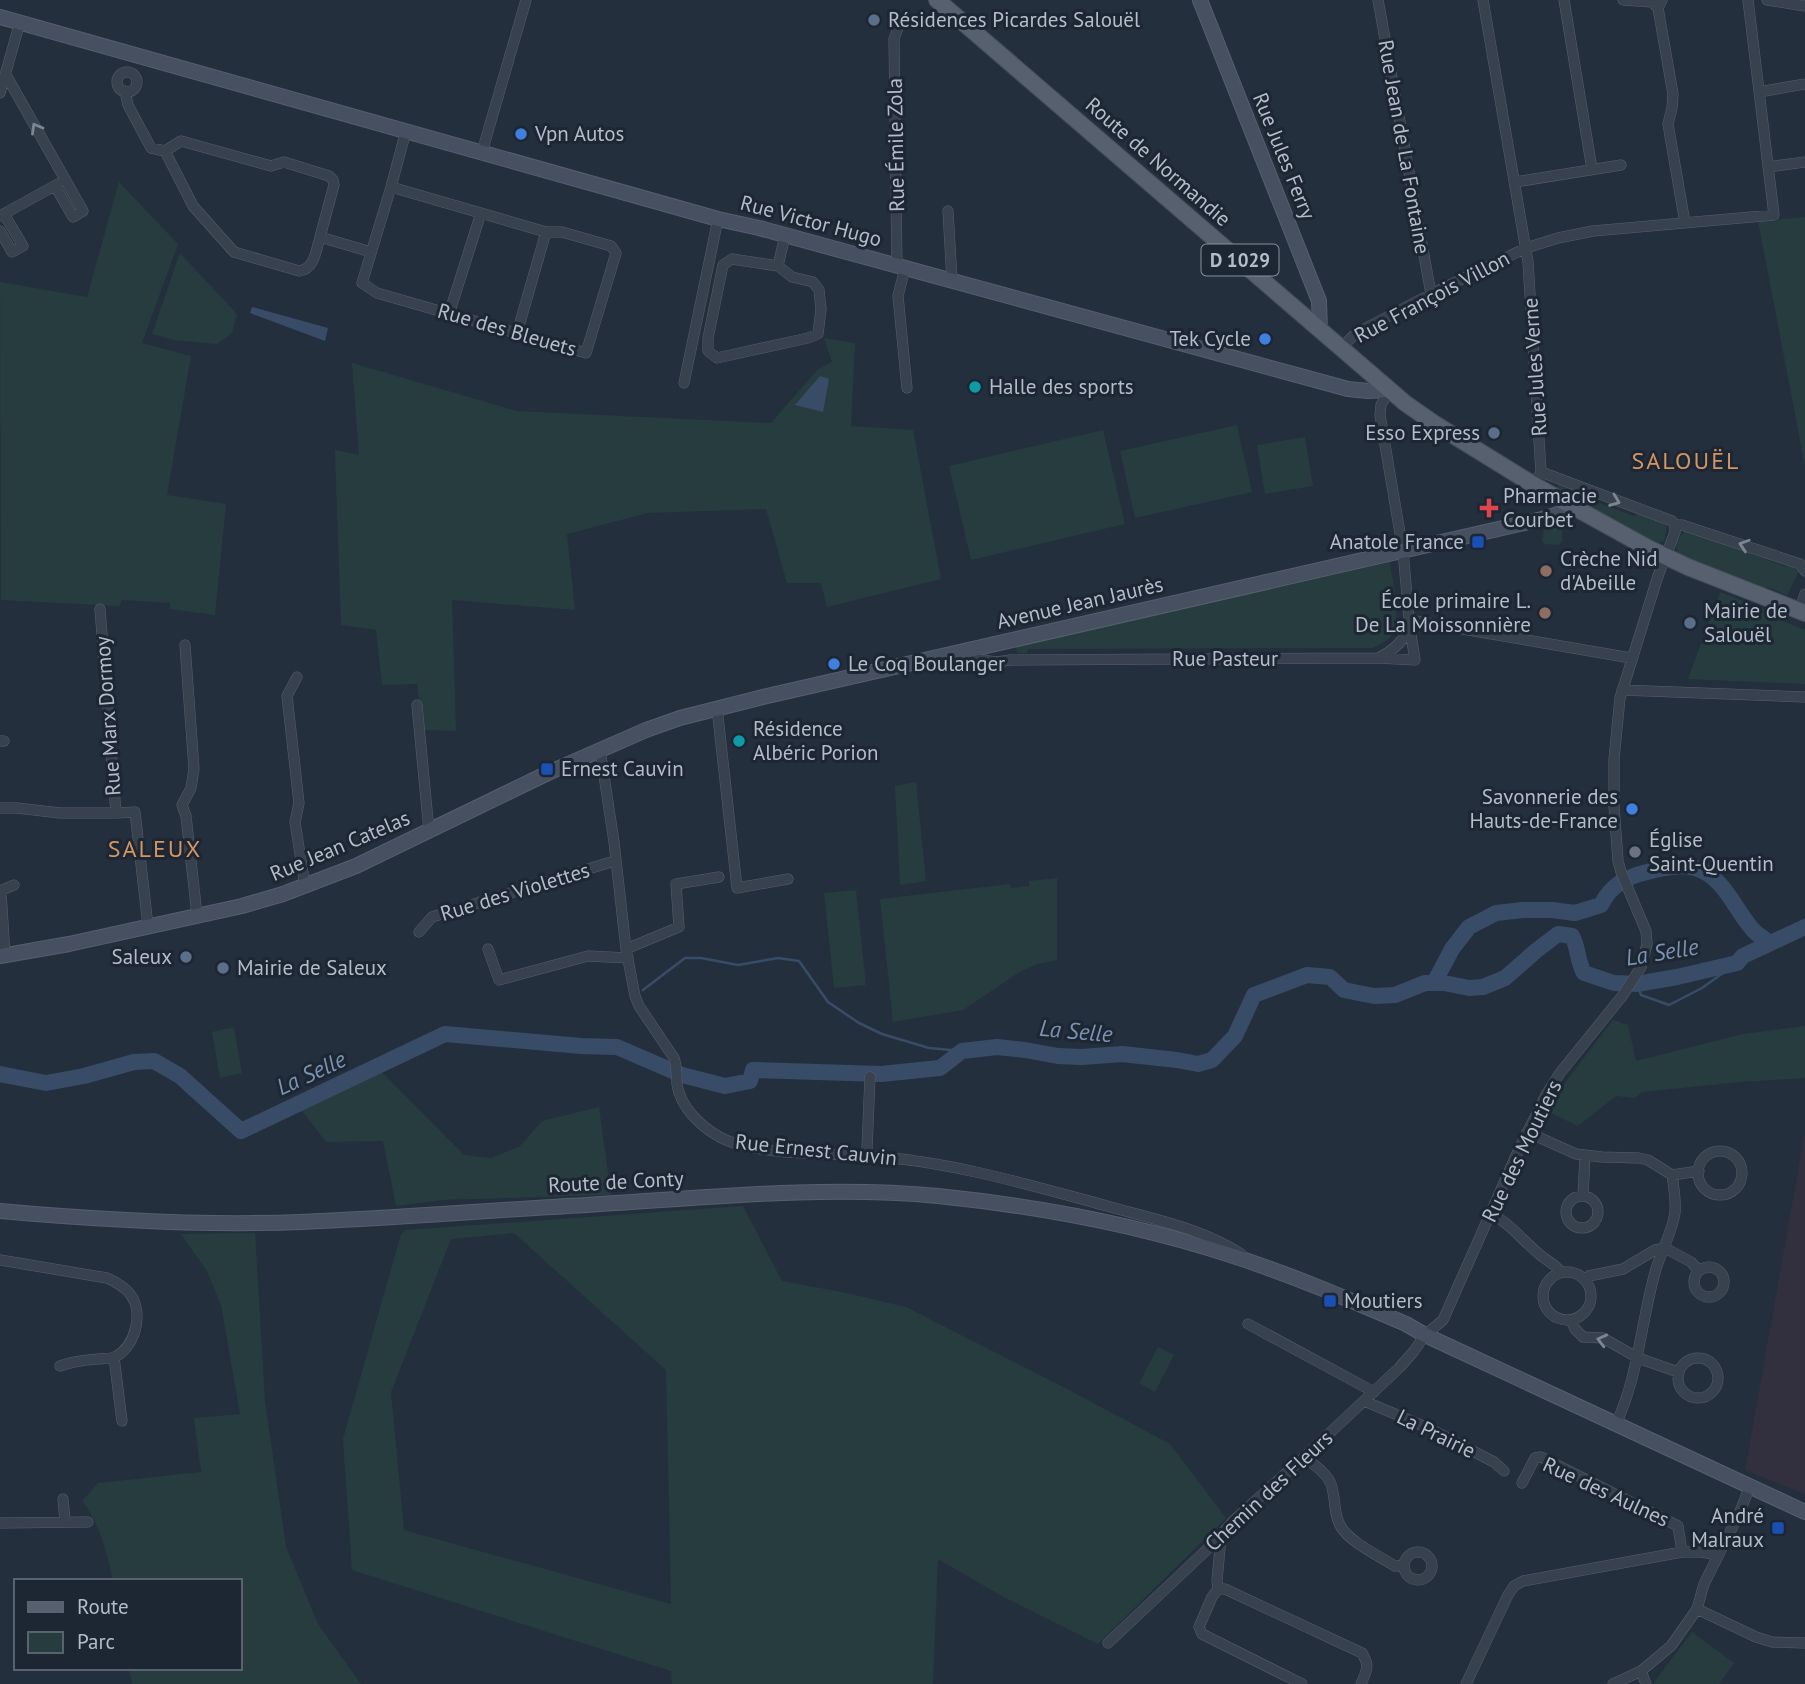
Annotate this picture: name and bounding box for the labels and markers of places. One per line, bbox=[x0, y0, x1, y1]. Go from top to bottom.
place label: Résidences Picardes Salouël bbox=[888, 6, 1140, 33]
marker: Résidences Picardes Salouël bbox=[866, 12, 882, 28]
place label: Vpn Autos bbox=[534, 120, 624, 147]
marker: Vpn Autos bbox=[513, 126, 529, 142]
place label: Tek Cycle bbox=[1169, 325, 1251, 352]
marker: Tek Cycle bbox=[1257, 331, 1273, 347]
place label: Halle des sports bbox=[989, 373, 1134, 400]
marker: Halle des sports bbox=[967, 379, 983, 395]
place label: Esso Express bbox=[1365, 419, 1480, 446]
marker: Esso Express bbox=[1486, 425, 1502, 441]
place label: Pharmacie Courbet bbox=[1503, 482, 1597, 533]
marker: Pharmacie Courbet bbox=[1481, 500, 1497, 516]
place label: Anatole France bbox=[1330, 528, 1464, 555]
marker: Anatole France bbox=[1470, 534, 1486, 550]
place label: Crèche Nid d'Abeille bbox=[1560, 545, 1658, 596]
marker: Crèche Nid d'Abeille bbox=[1538, 563, 1554, 579]
place label: École primaire L. De La Moissonnière bbox=[1355, 587, 1531, 638]
place label: Mairie de Salouël bbox=[1704, 597, 1788, 648]
marker: École primaire L. De La Moissonnière bbox=[1537, 605, 1553, 621]
marker: Mairie de Salouël bbox=[1682, 615, 1698, 631]
place label: Le Coq Boulanger bbox=[848, 650, 1005, 677]
marker: Le Coq Boulanger bbox=[826, 656, 842, 672]
place label: Résidence Albéric Porion bbox=[753, 715, 879, 766]
marker: Résidence Albéric Porion bbox=[731, 733, 747, 749]
place label: Ernest Cauvin bbox=[561, 755, 684, 782]
marker: Ernest Cauvin bbox=[539, 761, 555, 777]
place label: Savonnerie des Hauts-de-France bbox=[1470, 783, 1618, 834]
marker: Savonnerie des Hauts-de-France bbox=[1624, 801, 1640, 817]
place label: Église Saint-Quentin bbox=[1649, 826, 1774, 877]
marker: Église Saint-Quentin bbox=[1627, 844, 1643, 860]
place label: Saleux bbox=[111, 943, 172, 970]
marker: Saleux bbox=[178, 949, 194, 965]
place label: Mairie de Saleux bbox=[237, 954, 387, 981]
marker: Mairie de Saleux bbox=[215, 960, 231, 976]
place label: Moutiers bbox=[1344, 1287, 1423, 1314]
marker: Moutiers bbox=[1322, 1293, 1338, 1309]
place label: André Malraux bbox=[1691, 1502, 1764, 1553]
marker: André Malraux bbox=[1770, 1520, 1786, 1536]

